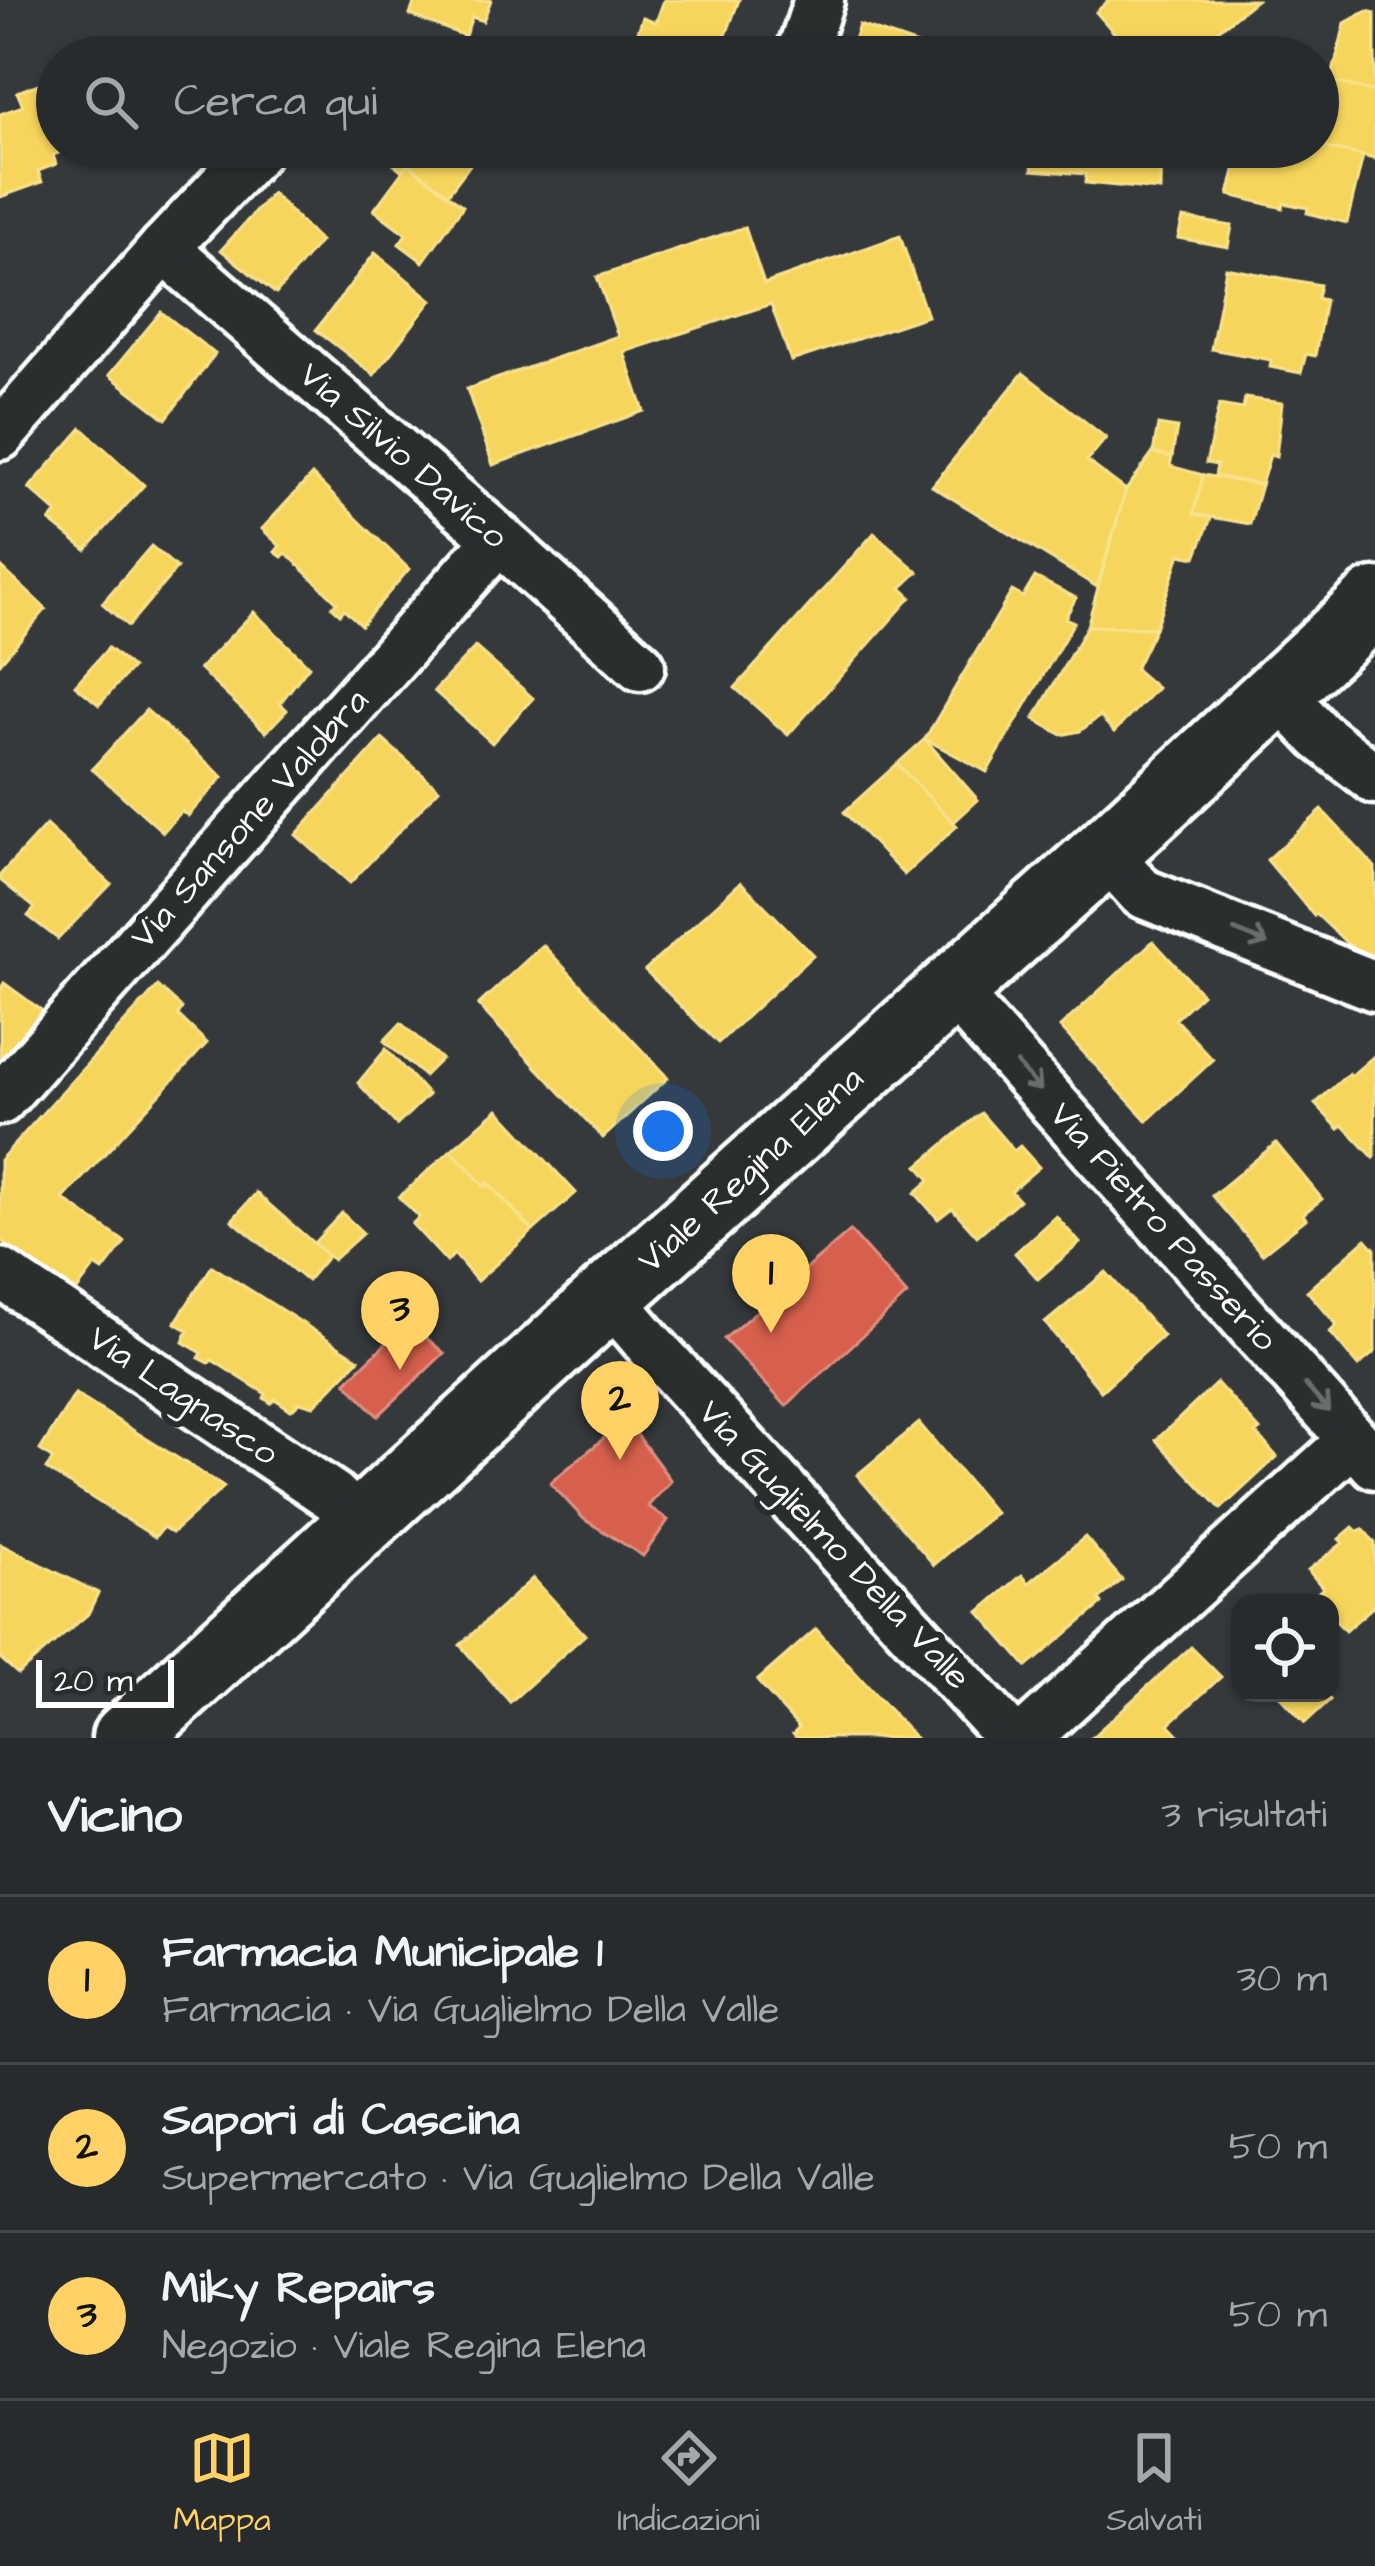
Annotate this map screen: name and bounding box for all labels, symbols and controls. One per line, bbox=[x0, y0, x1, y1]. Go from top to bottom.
search box bbox=[36, 36, 1339, 168]
icon: search bbox=[78, 69, 144, 135]
text: Cerca qui bbox=[174, 71, 377, 133]
street label: Via Silvio Davico bbox=[287, 351, 519, 561]
street label: Via Sansone Valobra bbox=[119, 677, 381, 961]
one-way arrow bbox=[1232, 927, 1269, 949]
street label: Viale Regina Elena bbox=[627, 1055, 876, 1286]
one-way arrow bbox=[1015, 1061, 1042, 1091]
street label: Via Pietro Passerio bbox=[1037, 1091, 1289, 1363]
your location bbox=[633, 1101, 693, 1161]
pin: 1 bbox=[732, 1234, 810, 1333]
pin: 3 bbox=[361, 1271, 439, 1370]
street label: Via Lagnasco bbox=[77, 1313, 288, 1479]
pin: 2 bbox=[581, 1361, 659, 1460]
one-way arrow bbox=[1303, 1383, 1330, 1413]
street label: Via Guglielmo Della Valle bbox=[685, 1389, 982, 1702]
map controls bbox=[1231, 1594, 1339, 1702]
button: locate bbox=[1231, 1594, 1339, 1702]
scale bar bbox=[36, 1654, 174, 1707]
text: 20 m bbox=[54, 1658, 133, 1704]
text: Vicino bbox=[48, 1781, 182, 1852]
text: 3 risultati bbox=[1161, 1789, 1327, 1843]
text: Farmacia Municipale 1 bbox=[162, 1922, 603, 1984]
text: 1 bbox=[85, 1953, 90, 2007]
text: 30 m bbox=[1237, 1953, 1327, 2007]
text: Farmacia · Via Guglielmo Della Valle bbox=[162, 1984, 779, 2038]
text: Sapori di Cascina bbox=[162, 2090, 520, 2152]
text: 2 bbox=[76, 2121, 98, 2175]
text: 50 m bbox=[1229, 2121, 1327, 2175]
text: Supermercato · Via Guglielmo Della Valle bbox=[162, 2152, 875, 2206]
text: Miky Repairs bbox=[162, 2258, 435, 2320]
text: 3 bbox=[77, 2289, 97, 2343]
text: 50 m bbox=[1229, 2289, 1327, 2343]
text: Negozio · Viale Regina Elena bbox=[162, 2320, 646, 2374]
tab: Mappa bbox=[173, 2425, 271, 2543]
tab: Indicazioni bbox=[617, 2425, 760, 2543]
tab: Salvati bbox=[1106, 2425, 1202, 2543]

